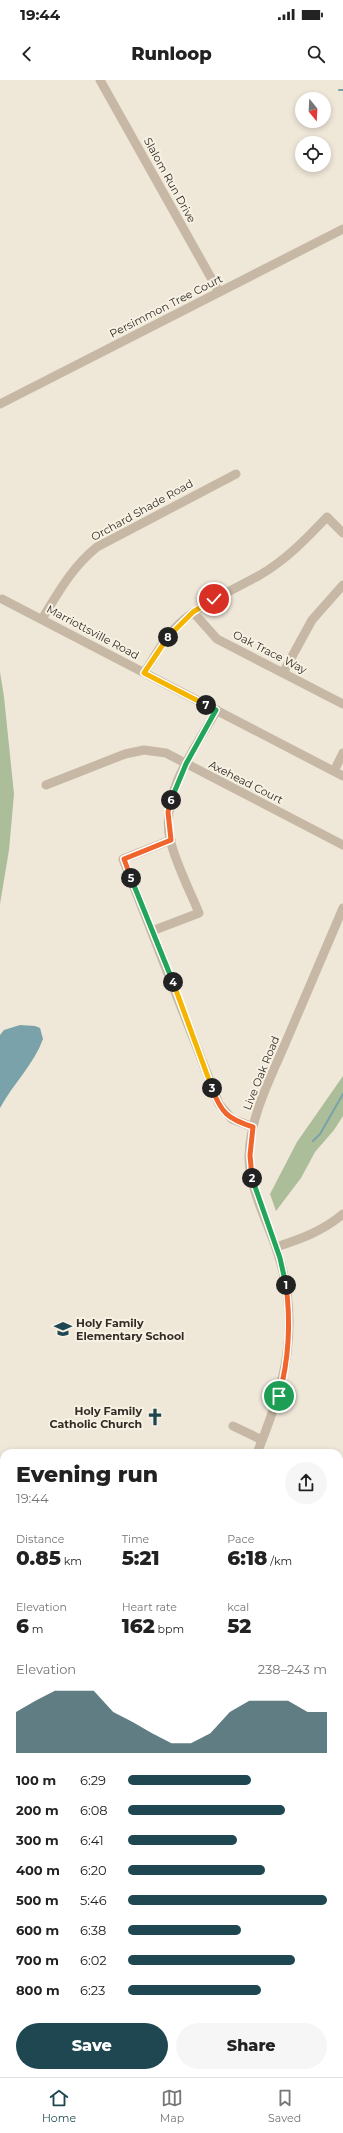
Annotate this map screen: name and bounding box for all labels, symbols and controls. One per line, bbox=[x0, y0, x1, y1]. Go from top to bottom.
text: 19:44 bbox=[20, 5, 60, 24]
icon: back bbox=[16, 43, 38, 65]
text: Runloop bbox=[131, 43, 212, 65]
icon: search bbox=[305, 43, 327, 65]
north arrow bbox=[295, 92, 331, 128]
map controls bbox=[295, 92, 331, 172]
street label: Slalom Run Drive bbox=[141, 135, 199, 225]
button: locate bbox=[295, 136, 331, 172]
street label: Persimmon Tree Court bbox=[107, 271, 225, 341]
street label: Orchard Shade Road bbox=[88, 476, 196, 544]
pin bbox=[197, 582, 231, 616]
icon: check bbox=[203, 588, 225, 610]
street label: Marriottsville Road bbox=[44, 602, 142, 662]
pin: 8 bbox=[158, 627, 178, 647]
street label: Oak Trace Way bbox=[231, 627, 309, 677]
text: 8 bbox=[164, 630, 172, 644]
pin: 7 bbox=[196, 695, 216, 715]
text: 7 bbox=[203, 698, 209, 712]
street label: Axehead Court bbox=[207, 757, 286, 807]
pin: 6 bbox=[161, 790, 181, 810]
text: 6 bbox=[167, 793, 175, 807]
pin: 5 bbox=[121, 868, 141, 888]
text: 5 bbox=[128, 871, 134, 885]
pin: 4 bbox=[163, 972, 183, 992]
text: 4 bbox=[169, 975, 177, 989]
street label: Live Oak Road bbox=[240, 1034, 282, 1112]
pin: 3 bbox=[202, 1078, 222, 1098]
text: 3 bbox=[209, 1081, 215, 1095]
pin: 2 bbox=[242, 1168, 262, 1188]
text: 2 bbox=[249, 1171, 255, 1185]
pin: 1 bbox=[276, 1275, 296, 1295]
text: 1 bbox=[284, 1278, 288, 1292]
place label: Holy Family Elementary School bbox=[76, 1316, 184, 1343]
school or university icon: Holy Family Elementary School bbox=[53, 1319, 73, 1339]
pin bbox=[262, 1379, 296, 1413]
icon: arrive bbox=[268, 1385, 290, 1407]
place label: Holy Family Catholic Church bbox=[50, 1404, 142, 1431]
church icon: Holy Family Catholic Church bbox=[145, 1407, 165, 1427]
text: Evening run bbox=[16, 1461, 158, 1488]
button: share bbox=[285, 1462, 327, 1504]
text: 19:44 bbox=[16, 1490, 49, 1506]
text: Distance bbox=[16, 1532, 64, 1546]
text: Time bbox=[122, 1532, 149, 1546]
text: Pace bbox=[227, 1532, 254, 1546]
text: 0.85 bbox=[16, 1546, 61, 1570]
text: 5:21 bbox=[122, 1546, 160, 1570]
text: 6:18 bbox=[227, 1546, 267, 1570]
text: km bbox=[61, 1554, 82, 1568]
text: /km bbox=[267, 1554, 292, 1568]
text: Elevation bbox=[16, 1600, 67, 1614]
text: Heart rate bbox=[122, 1600, 177, 1614]
text: kcal bbox=[227, 1600, 249, 1614]
text: 6 bbox=[16, 1614, 29, 1638]
text: 162 bbox=[122, 1614, 155, 1638]
text: 52 bbox=[227, 1614, 251, 1638]
text: m bbox=[29, 1622, 44, 1636]
text: bpm bbox=[155, 1622, 184, 1636]
text: Elevation bbox=[16, 1661, 76, 1677]
text: 238–243 m bbox=[258, 1661, 327, 1677]
text: 100 m bbox=[16, 1772, 56, 1788]
text: 6:29 bbox=[80, 1772, 106, 1788]
text: 200 m bbox=[16, 1802, 59, 1818]
text: 6:08 bbox=[80, 1802, 108, 1818]
text: 300 m bbox=[16, 1832, 59, 1848]
text: 6:41 bbox=[80, 1832, 104, 1848]
text: 400 m bbox=[16, 1862, 60, 1878]
text: 6:20 bbox=[80, 1862, 107, 1878]
text: 500 m bbox=[16, 1892, 59, 1908]
text: 5:46 bbox=[80, 1892, 107, 1908]
text: 600 m bbox=[16, 1922, 59, 1938]
text: 6:38 bbox=[80, 1922, 106, 1938]
text: 700 m bbox=[16, 1952, 59, 1968]
text: 6:02 bbox=[80, 1952, 107, 1968]
text: 800 m bbox=[16, 1982, 60, 1998]
text: 6:23 bbox=[80, 1982, 105, 1998]
button: Save bbox=[16, 2023, 168, 2069]
button: Share bbox=[176, 2023, 327, 2069]
tab: Home bbox=[42, 2087, 76, 2125]
tab: Map bbox=[160, 2087, 184, 2125]
tab: Saved bbox=[268, 2087, 301, 2125]

